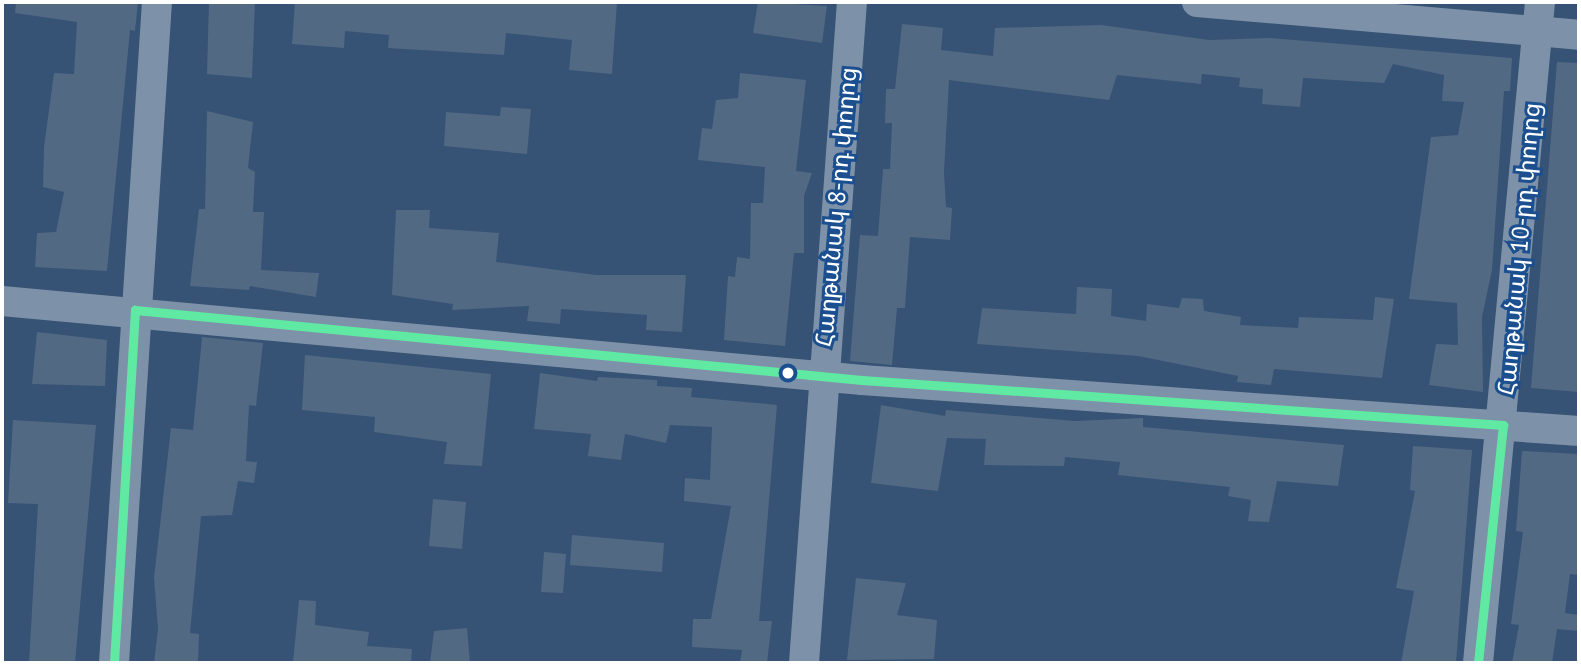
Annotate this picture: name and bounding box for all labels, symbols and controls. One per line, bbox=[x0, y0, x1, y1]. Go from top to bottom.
street label: Հաղթանակ 8-րդ փողոց bbox=[809, 66, 863, 348]
street label: Հաղթանակ 10-րդ փողոց bbox=[1492, 101, 1546, 397]
unlabelled marker bbox=[781, 366, 795, 380]

